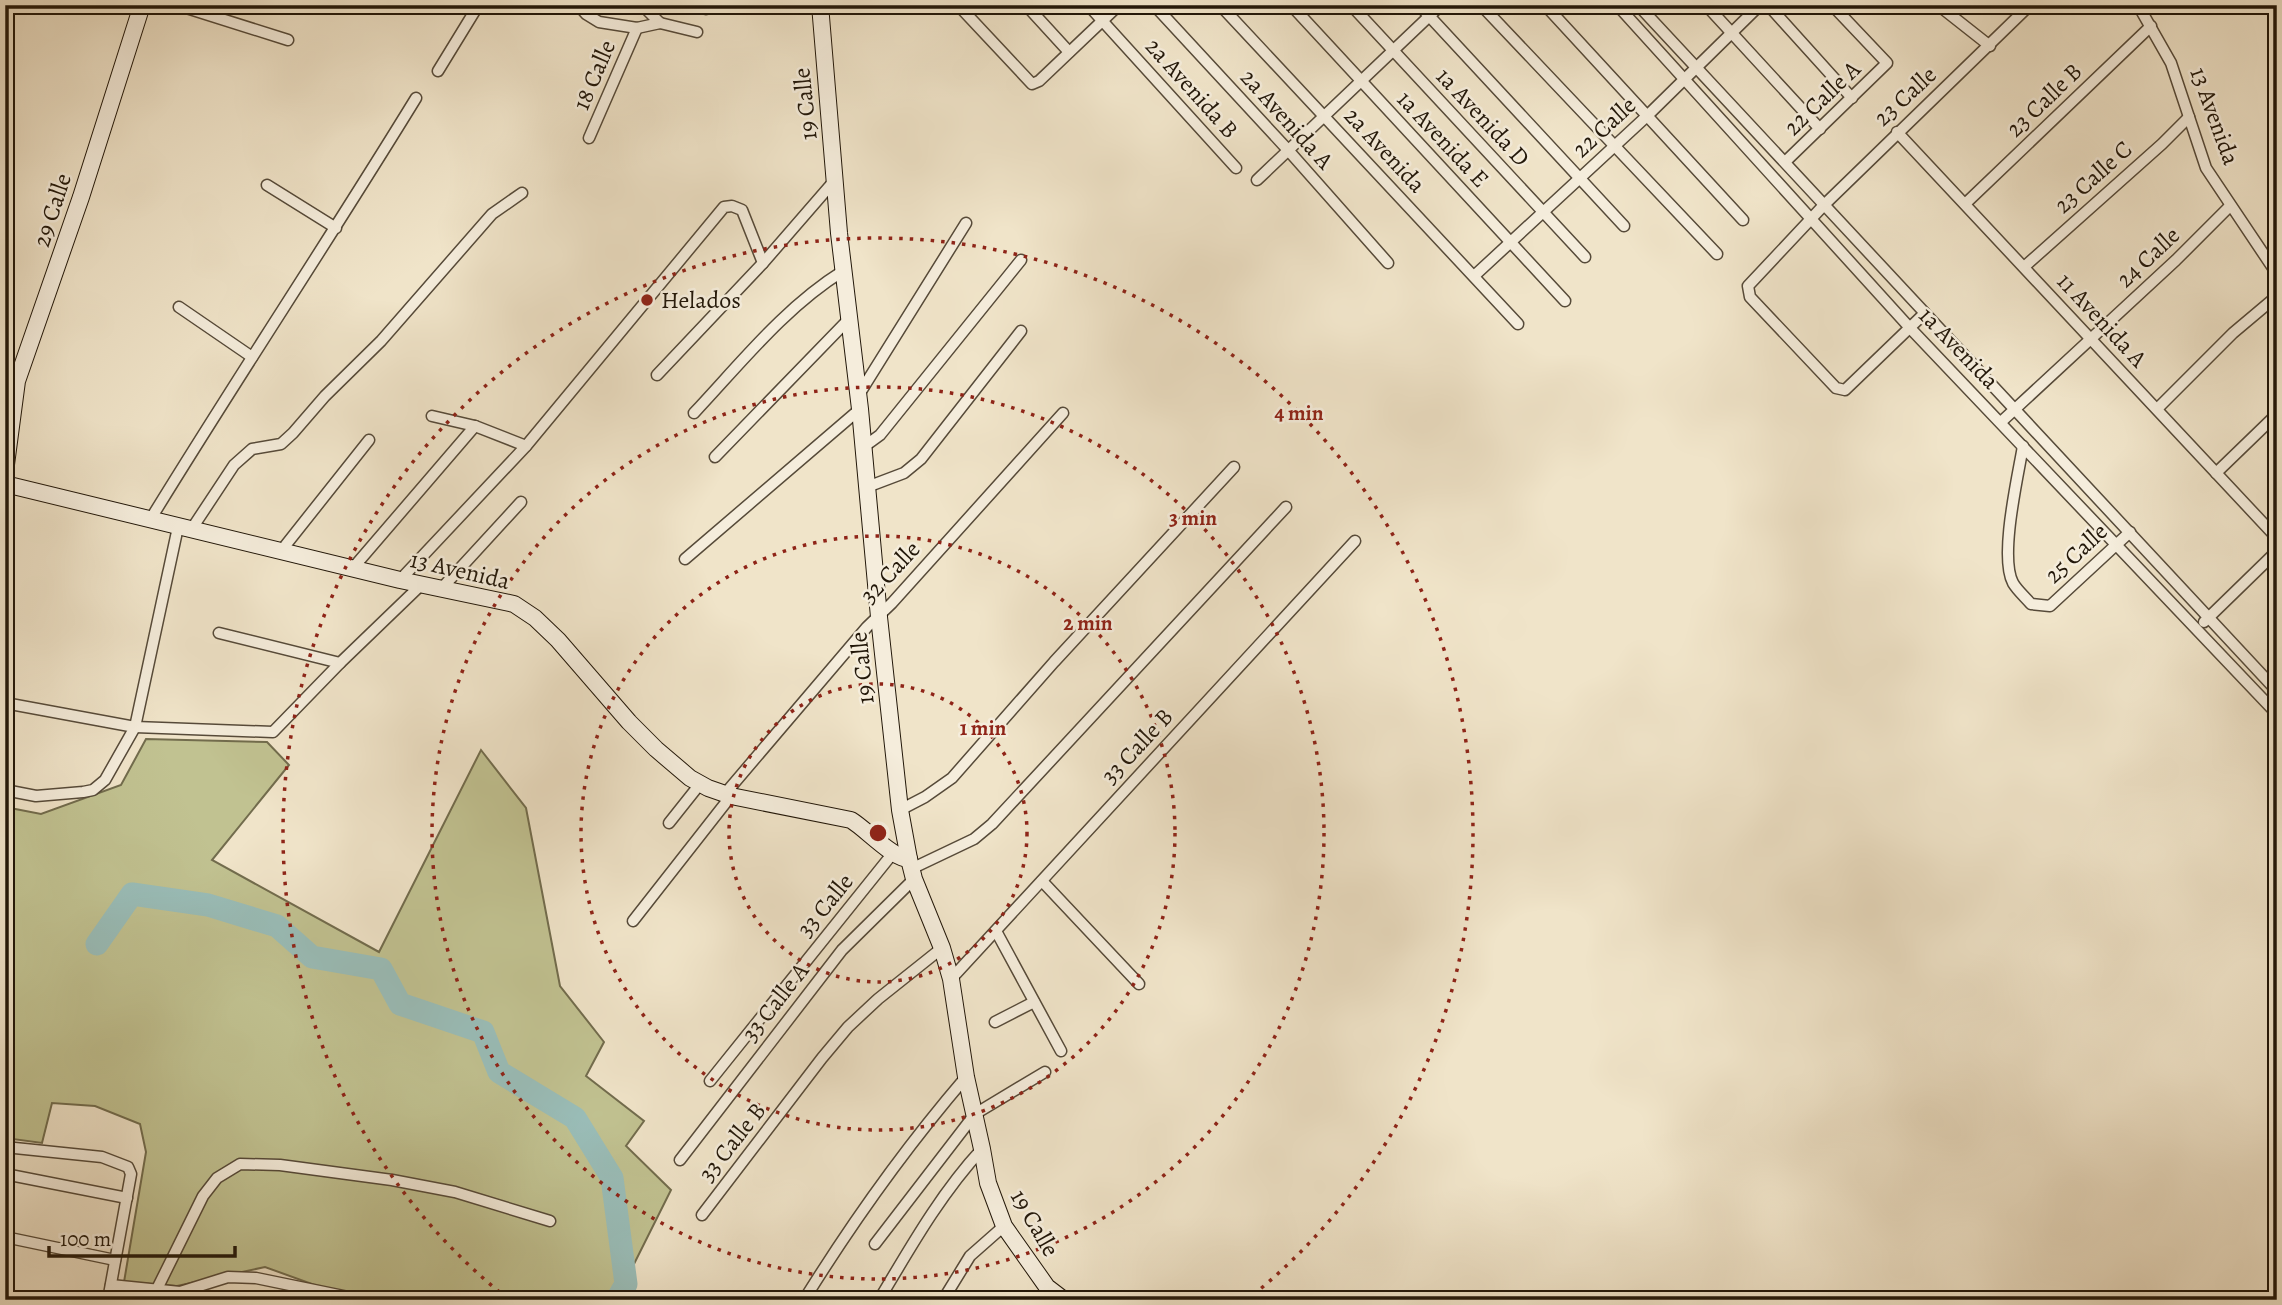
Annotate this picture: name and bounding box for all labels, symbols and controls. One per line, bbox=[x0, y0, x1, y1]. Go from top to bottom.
street label: 2a Avenida B bbox=[1138, 31, 1246, 145]
street label: 18 Calle bbox=[565, 35, 623, 115]
street label: 22 Calle A bbox=[1777, 53, 1868, 143]
street label: 23 Calle B bbox=[1999, 56, 2089, 144]
street label: 23 Calle bbox=[1867, 59, 1943, 133]
street label: 1a Avenida D bbox=[1429, 61, 1537, 173]
street label: 2a Avenida A bbox=[1233, 62, 1341, 177]
street label: 13 Avenida bbox=[2183, 63, 2248, 170]
street label: 19 Calle bbox=[785, 66, 825, 142]
street label: 1a Avenida E bbox=[1390, 84, 1496, 194]
street label: 22 Calle bbox=[1565, 89, 1643, 165]
street label: 2a Avenida bbox=[1337, 100, 1433, 200]
street label: 23 Calle C bbox=[2047, 133, 2139, 221]
street label: 29 Calle bbox=[25, 169, 79, 251]
street label: 24 Calle bbox=[2109, 219, 2187, 295]
street label: 11 Avenida A bbox=[2050, 266, 2155, 375]
place label: Helados bbox=[661, 284, 741, 316]
marker: Helados bbox=[639, 292, 655, 308]
street label: 1a Avenida bbox=[1912, 300, 2007, 397]
text: 4 min bbox=[1274, 399, 1324, 427]
text: 3 min bbox=[1169, 504, 1217, 532]
street label: 25 Calle bbox=[2038, 516, 2114, 590]
street label: 32 Calle bbox=[853, 534, 927, 610]
street label: 13 Avenida bbox=[407, 543, 514, 597]
text: 2 min bbox=[1063, 609, 1113, 637]
street label: 19 Calle bbox=[842, 630, 882, 706]
street label: 33 Calle B bbox=[1094, 701, 1180, 791]
text: 1 min bbox=[960, 714, 1007, 742]
centre of rings bbox=[866, 821, 890, 845]
street label: 33 Calle bbox=[789, 866, 861, 944]
street label: 33 Calle A bbox=[734, 955, 817, 1048]
street label: 33 Calle B bbox=[691, 1096, 773, 1188]
street label: 19 Calle bbox=[1003, 1184, 1067, 1262]
scale bar bbox=[49, 1214, 234, 1258]
text: 100 m bbox=[60, 1225, 111, 1253]

